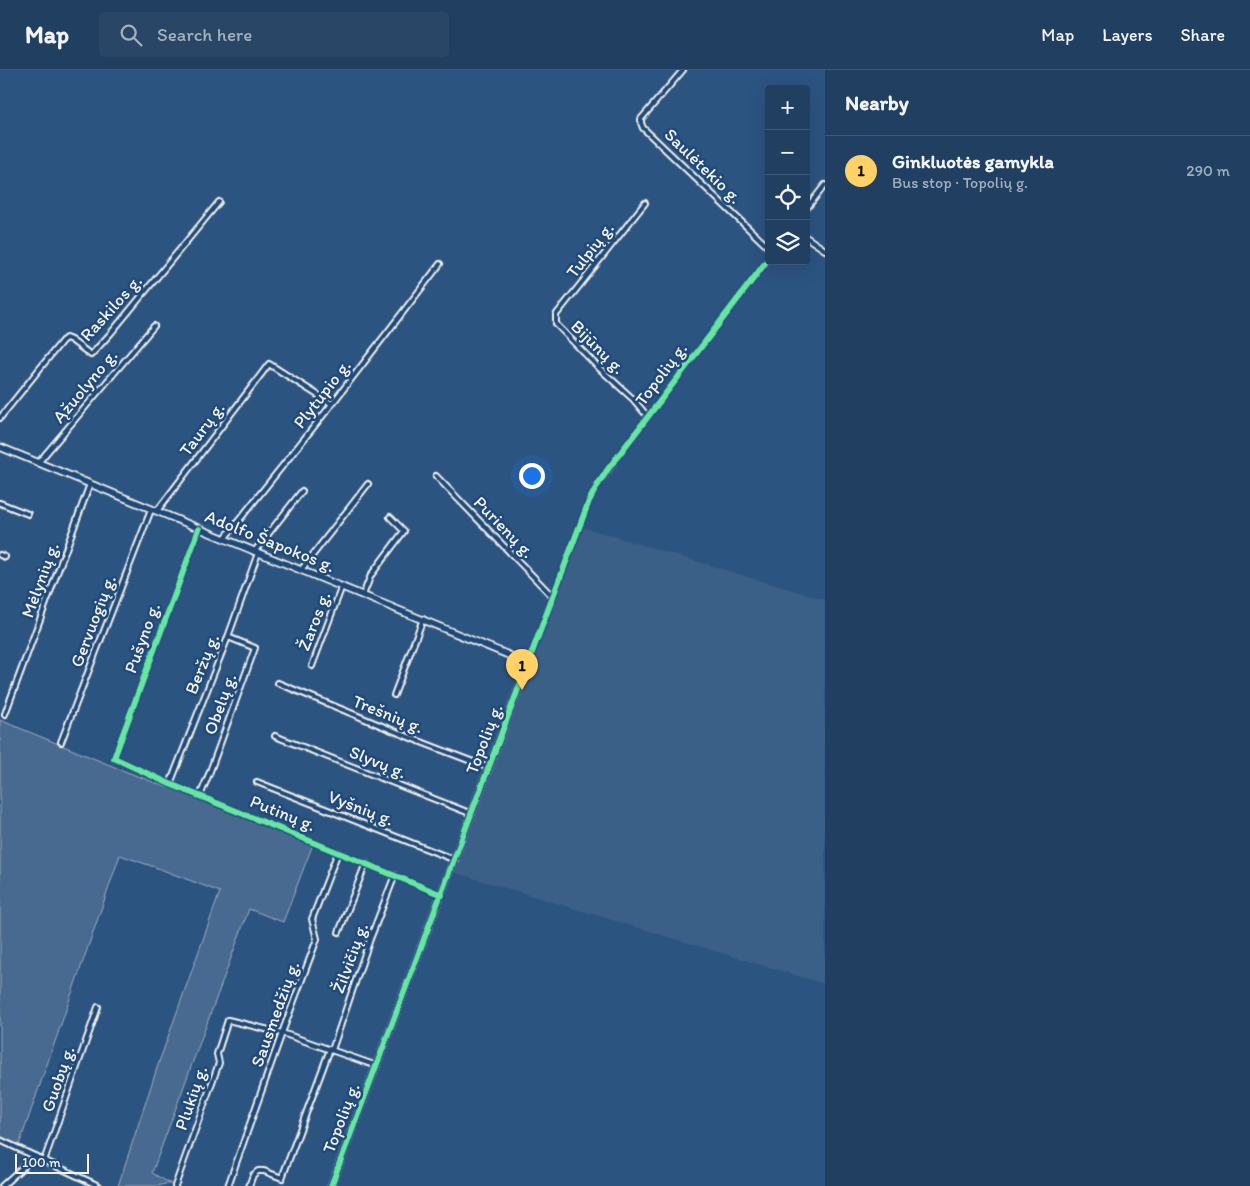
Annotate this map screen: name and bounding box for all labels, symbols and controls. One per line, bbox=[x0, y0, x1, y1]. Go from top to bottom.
search box bbox=[99, 12, 449, 57]
text: Map bbox=[25, 20, 69, 49]
icon: search bbox=[117, 21, 145, 49]
text: Search here bbox=[157, 23, 252, 46]
text: Map bbox=[1041, 24, 1074, 46]
text: Layers bbox=[1102, 24, 1152, 46]
text: Share bbox=[1180, 24, 1225, 46]
map controls bbox=[765, 85, 810, 265]
button: + bbox=[765, 85, 810, 130]
text: Nearby bbox=[845, 90, 909, 115]
street label: Saulėtekio g. bbox=[660, 124, 746, 208]
button: − bbox=[765, 130, 810, 175]
text: Ginkluotės gamykla bbox=[892, 150, 1054, 173]
text: 1 bbox=[857, 161, 865, 180]
text: 290 m bbox=[1186, 161, 1230, 180]
text: Bus stop · Topolių g. bbox=[892, 173, 1028, 192]
button: locate bbox=[765, 175, 810, 220]
street label: Tulpių g. bbox=[561, 218, 619, 282]
button: layers bbox=[765, 220, 810, 265]
street label: Raskilos g. bbox=[75, 270, 147, 346]
street label: Bijūnų g. bbox=[566, 315, 630, 379]
street label: Topolių g. bbox=[630, 338, 692, 410]
street label: Ąžuolyno g. bbox=[48, 345, 122, 427]
street label: Plytupio g. bbox=[288, 355, 356, 433]
street label: Taurų g. bbox=[174, 398, 230, 460]
your location bbox=[519, 463, 545, 489]
street label: Purienų g. bbox=[469, 491, 539, 563]
street label: Adolfo Šapokos g. bbox=[202, 505, 338, 577]
street label: Mėlynių g. bbox=[16, 539, 64, 621]
street label: Gervuogių g. bbox=[65, 572, 121, 670]
street label: Žaros g. bbox=[293, 588, 335, 654]
street label: Pušyno g. bbox=[119, 600, 165, 676]
street label: Beržų g. bbox=[180, 631, 224, 697]
pin: 1 bbox=[506, 649, 538, 690]
street label: Obelų g. bbox=[199, 670, 241, 738]
street label: Trešnių g. bbox=[349, 690, 427, 738]
street label: Topolių g. bbox=[461, 701, 507, 777]
street label: Slyvų g. bbox=[346, 741, 410, 783]
street label: Vyšnių g. bbox=[325, 785, 397, 831]
street label: Putinų g. bbox=[247, 790, 319, 836]
street label: Žilvičių g. bbox=[327, 920, 373, 996]
street label: Sausmedžių g. bbox=[246, 958, 304, 1070]
street label: Guobų g. bbox=[36, 1043, 80, 1115]
street label: Plukių g. bbox=[170, 1063, 212, 1133]
street label: Topolių g. bbox=[318, 1080, 364, 1156]
scale bar bbox=[15, 1151, 89, 1174]
text: 100 m bbox=[22, 1154, 61, 1171]

